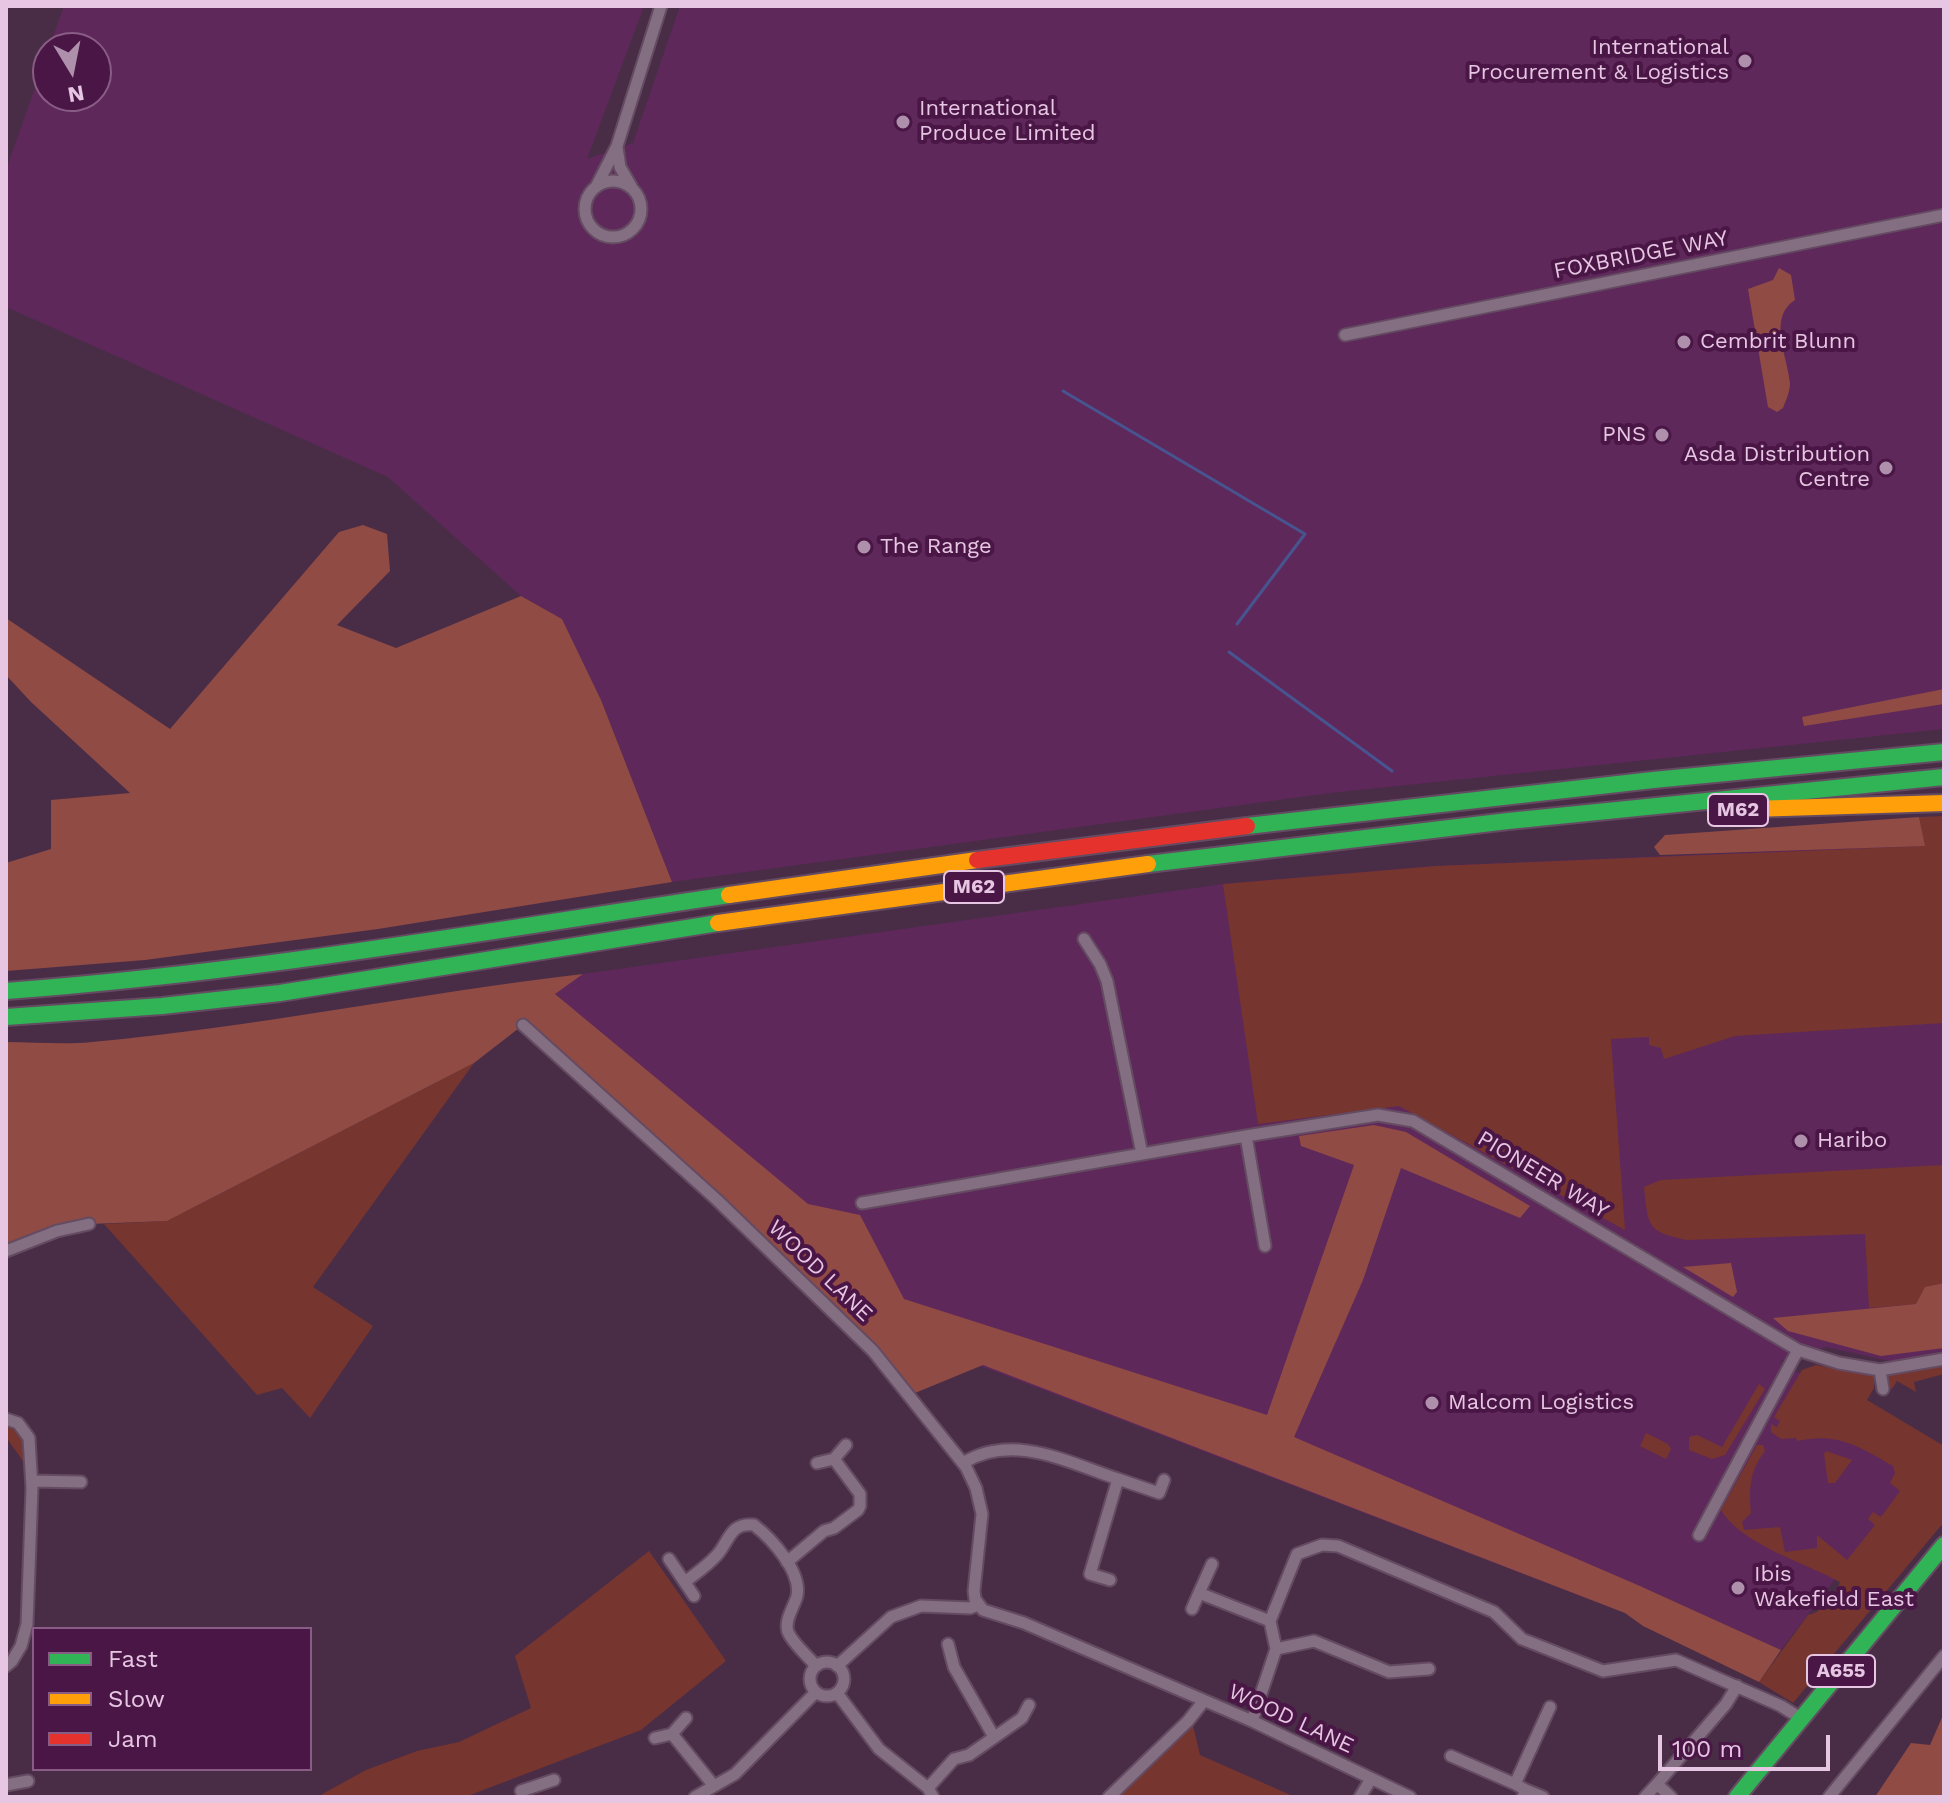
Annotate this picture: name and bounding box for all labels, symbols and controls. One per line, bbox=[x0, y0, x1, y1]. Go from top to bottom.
north arrow bbox=[32, 32, 112, 112]
place label: International Procurement & Logistics bbox=[1467, 35, 1729, 86]
marker: International Procurement & Logistics bbox=[1736, 52, 1754, 70]
text: N bbox=[66, 80, 86, 108]
place label: International Produce Limited bbox=[919, 96, 1096, 148]
marker: International Produce Limited bbox=[894, 113, 912, 131]
street label: FOXBRIDGE WAY bbox=[1552, 225, 1730, 285]
place label: Cembrit Blunn bbox=[1700, 329, 1856, 355]
marker: Cembrit Blunn bbox=[1675, 333, 1693, 351]
place label: PNS bbox=[1602, 422, 1646, 448]
marker: PNS bbox=[1653, 426, 1671, 444]
place label: Asda Distribution Centre bbox=[1684, 442, 1870, 494]
marker: Asda Distribution Centre bbox=[1877, 459, 1895, 477]
place label: The Range bbox=[880, 534, 992, 560]
marker: The Range bbox=[855, 538, 873, 556]
road number: M62 bbox=[1708, 794, 1768, 826]
road number: M62 bbox=[944, 871, 1004, 903]
street label: PIONEER WAY bbox=[1472, 1125, 1614, 1225]
place label: Haribo bbox=[1817, 1128, 1887, 1154]
marker: Haribo bbox=[1792, 1132, 1810, 1150]
street label: WOOD LANE bbox=[762, 1215, 878, 1327]
place label: Malcom Logistics bbox=[1448, 1390, 1634, 1416]
marker: Malcom Logistics bbox=[1423, 1394, 1441, 1412]
place label: Ibis Wakefield East bbox=[1754, 1562, 1914, 1614]
marker: Ibis Wakefield East bbox=[1729, 1579, 1747, 1597]
legend bbox=[32, 1627, 312, 1771]
text: Fast bbox=[108, 1645, 158, 1673]
road number: A655 bbox=[1807, 1655, 1875, 1687]
street label: WOOD LANE bbox=[1224, 1678, 1358, 1760]
text: Slow bbox=[108, 1685, 165, 1713]
scale bar bbox=[1662, 1719, 1834, 1769]
text: Jam bbox=[108, 1725, 158, 1753]
text: 100 m bbox=[1672, 1735, 1742, 1763]

